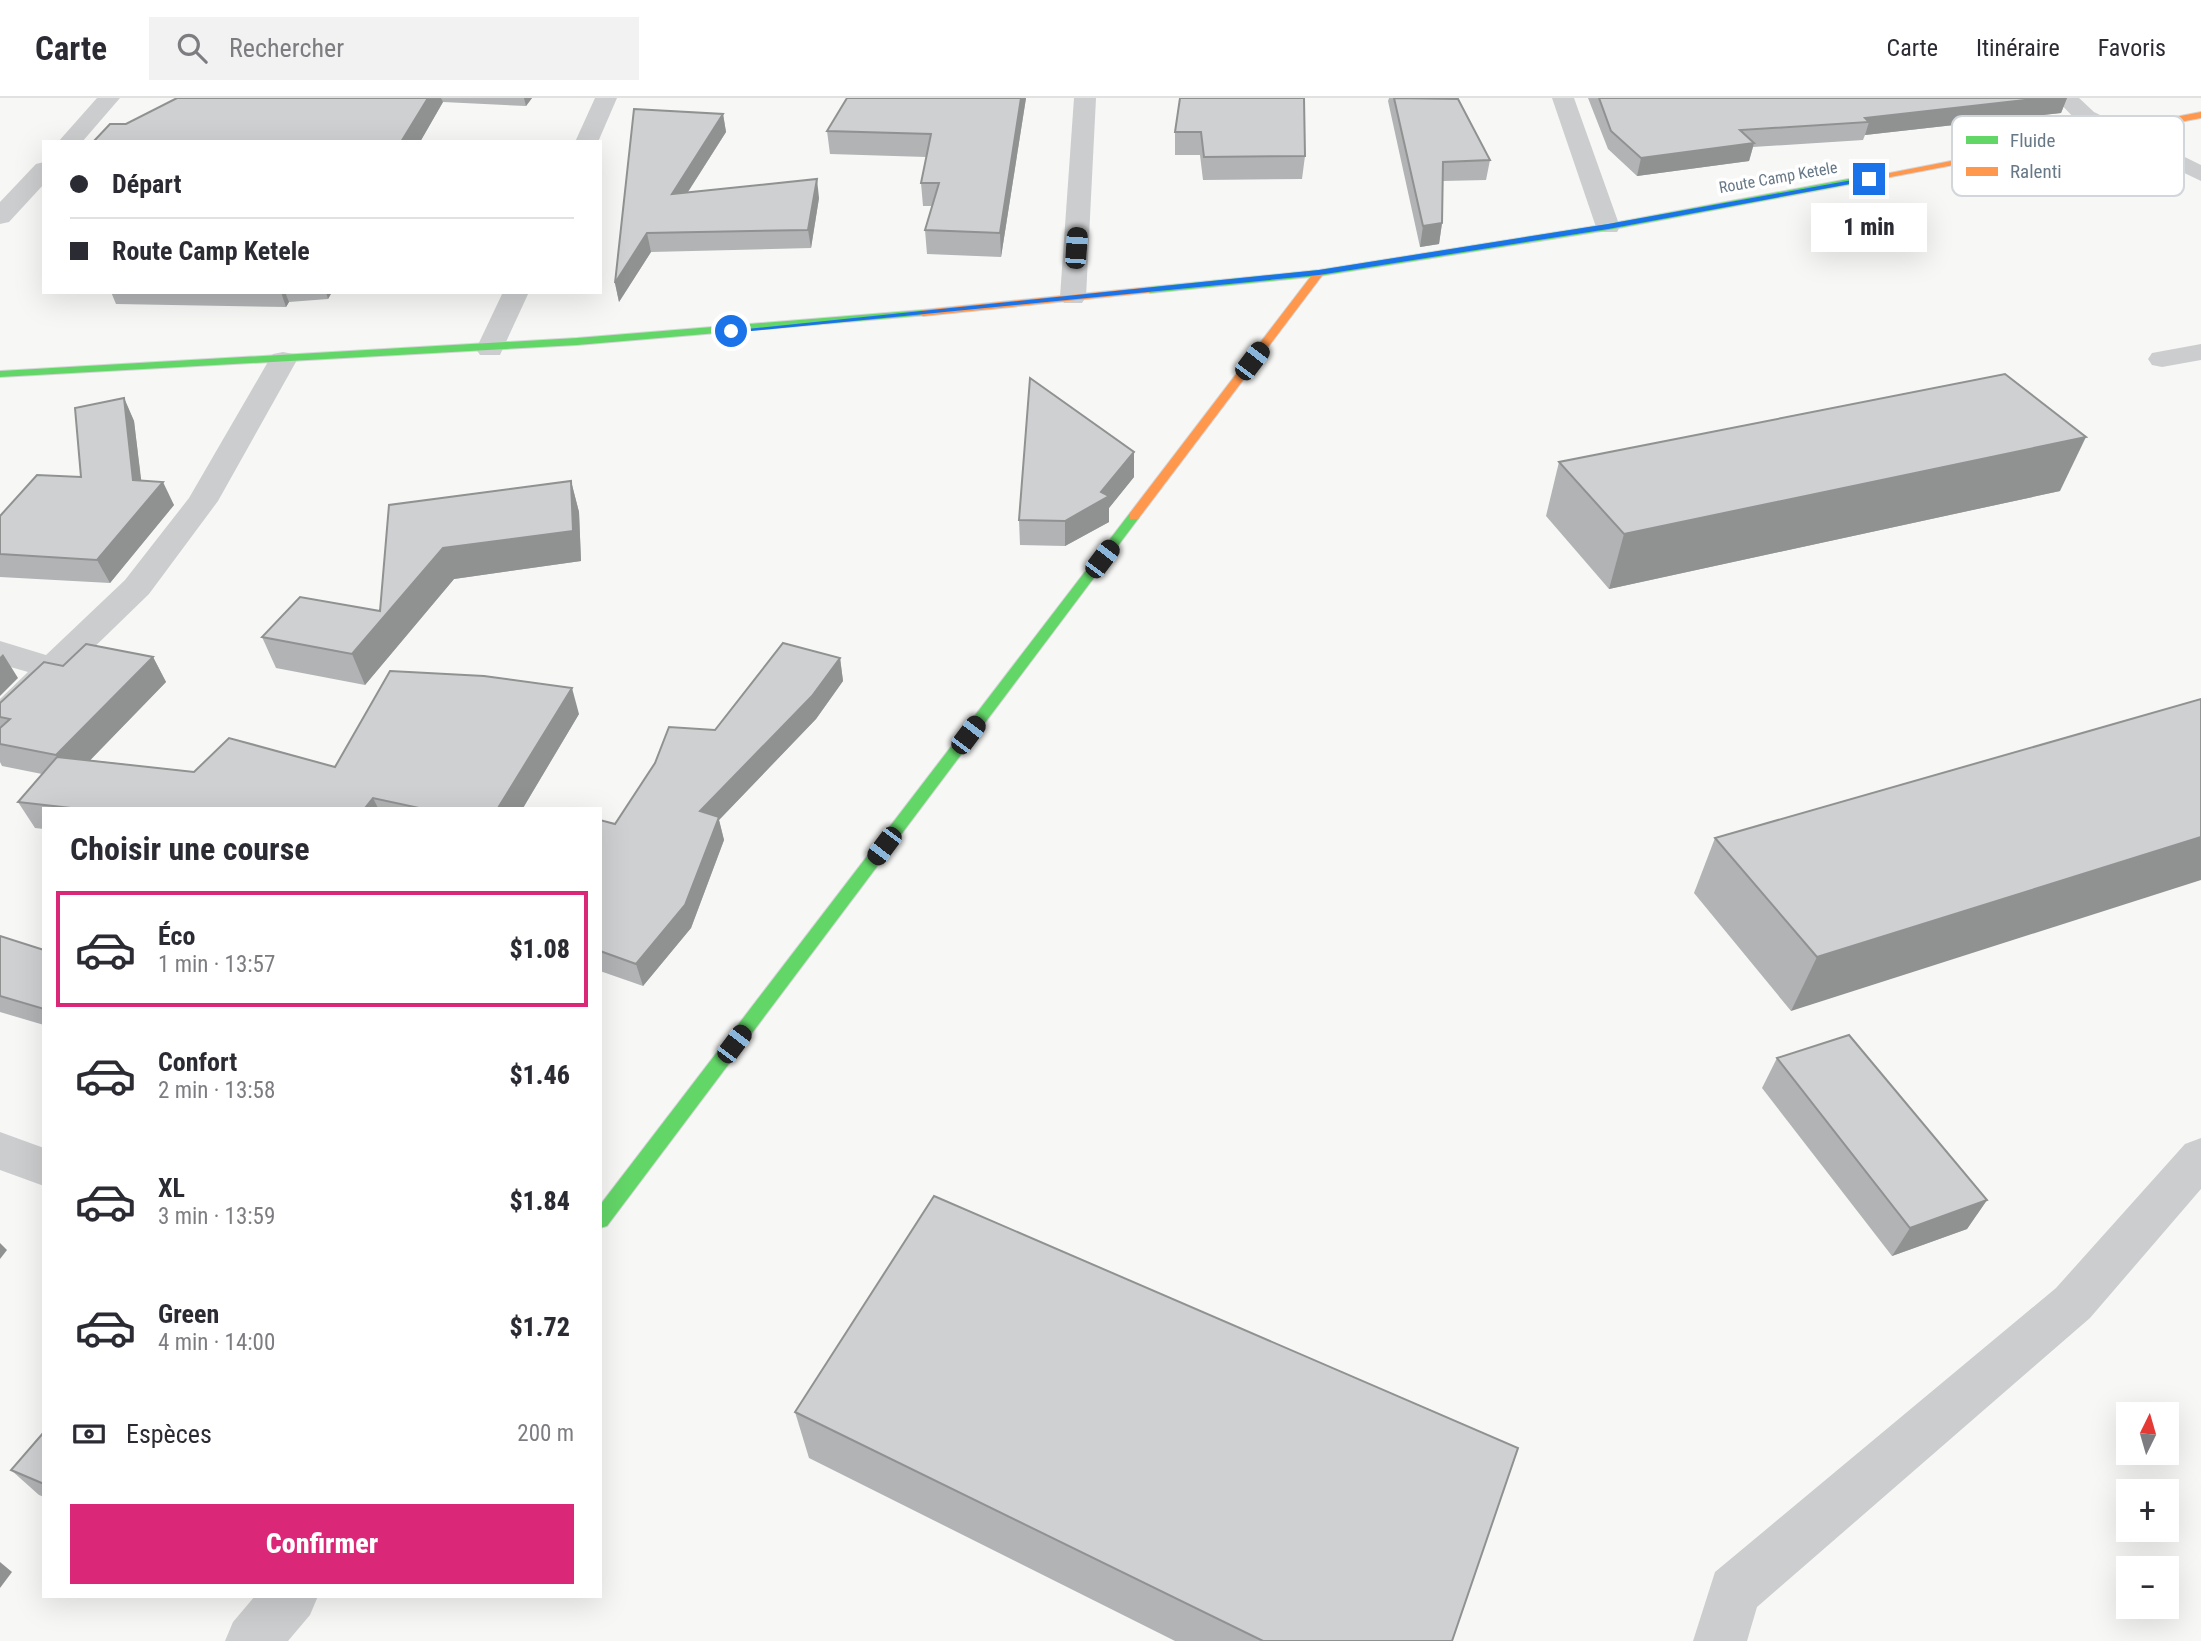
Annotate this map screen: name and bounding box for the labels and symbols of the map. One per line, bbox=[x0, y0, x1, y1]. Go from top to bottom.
legend bbox=[1952, 116, 2184, 196]
text: Fluide bbox=[2010, 129, 2055, 152]
street label: Route Camp Ketele bbox=[1717, 158, 1839, 197]
text: Ralenti bbox=[2010, 160, 2062, 183]
route end bbox=[1853, 163, 1885, 195]
callout: 1 min bbox=[1811, 204, 1927, 252]
car bbox=[1065, 226, 1088, 270]
route start bbox=[715, 315, 747, 347]
car bbox=[1231, 338, 1274, 384]
car bbox=[1081, 536, 1124, 582]
car bbox=[947, 712, 990, 758]
car bbox=[863, 823, 906, 869]
car bbox=[713, 1021, 756, 1067]
north arrow bbox=[2116, 1402, 2179, 1465]

